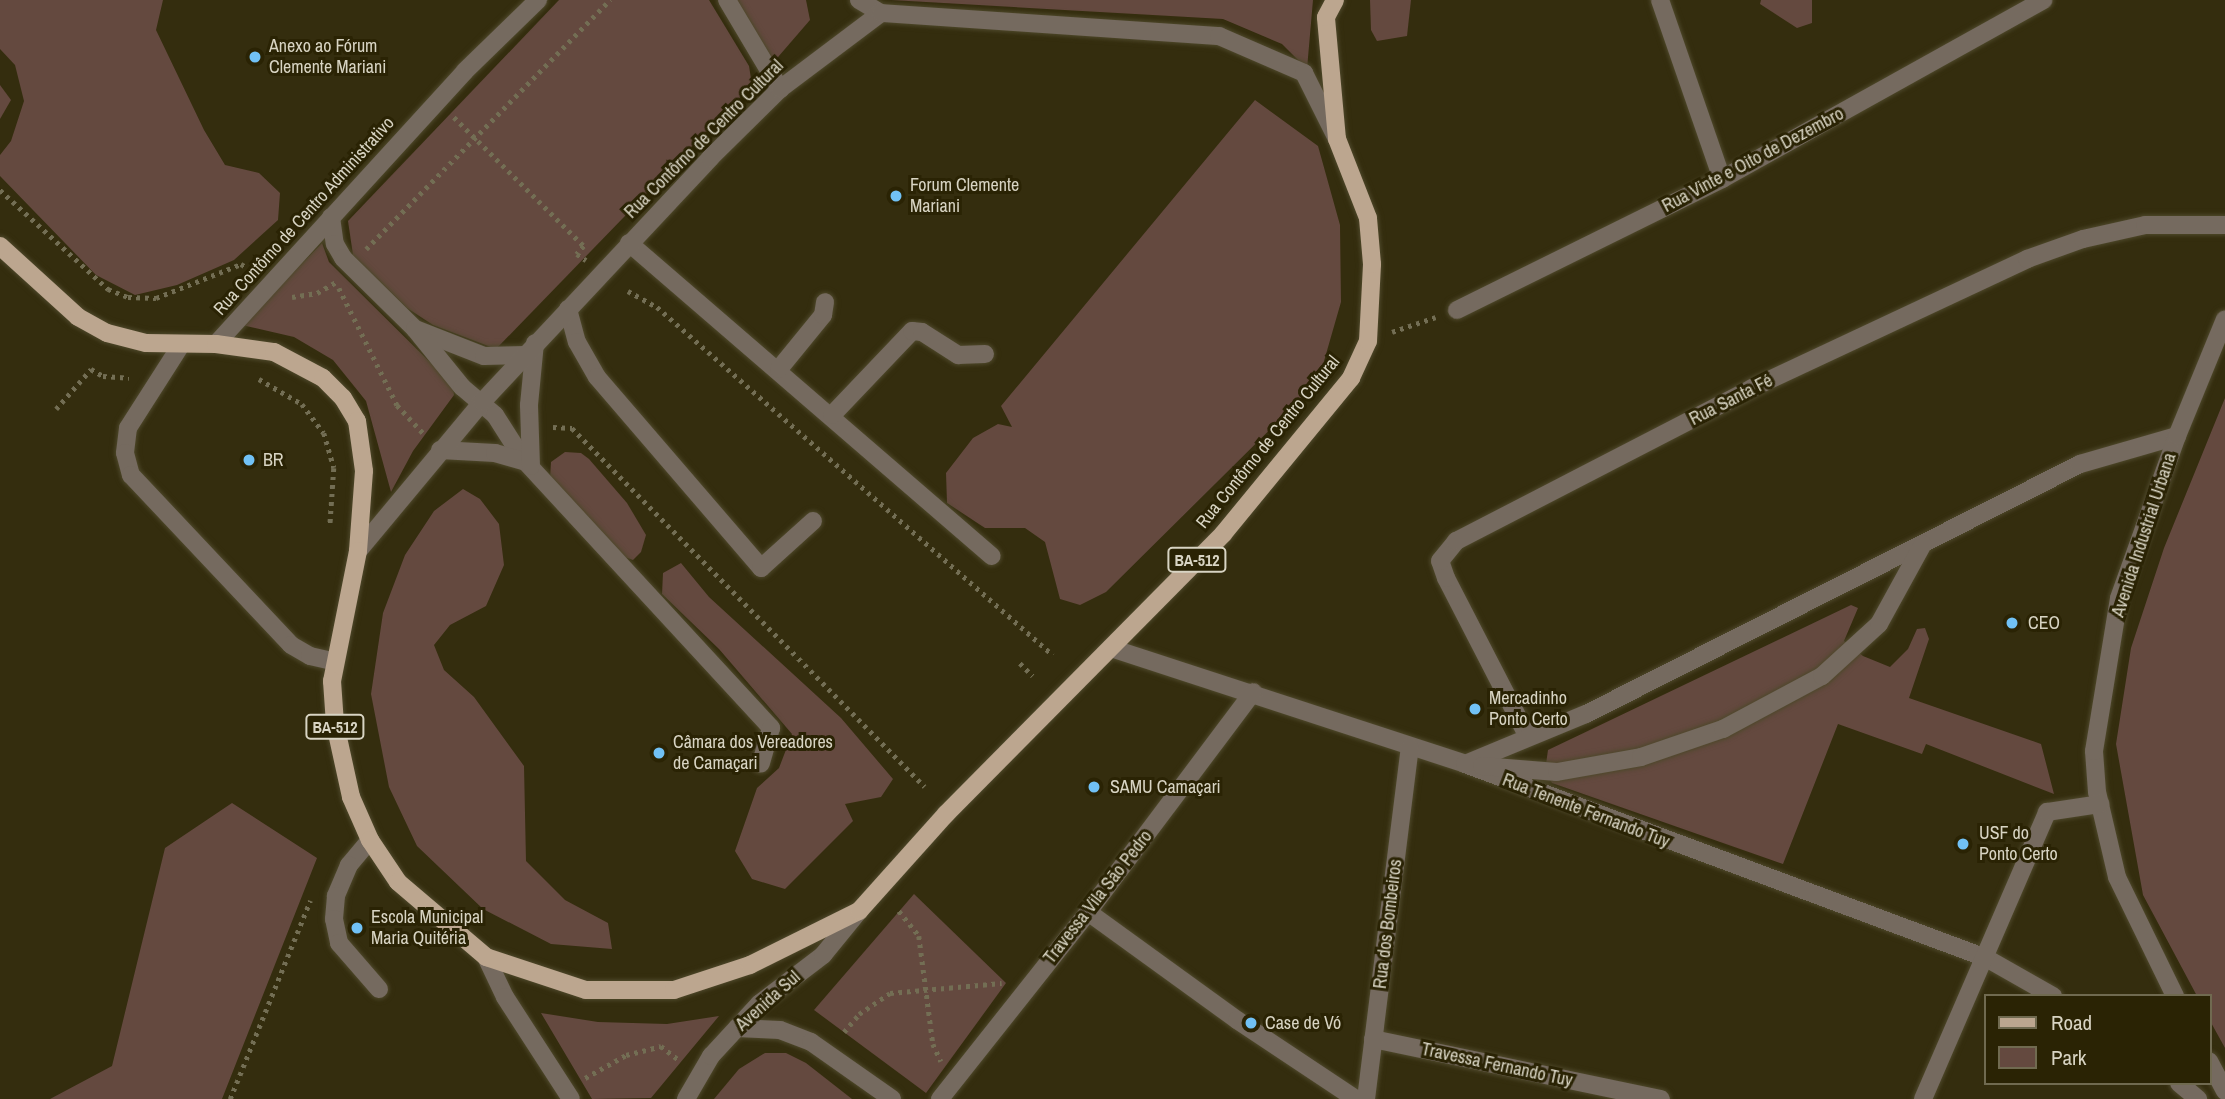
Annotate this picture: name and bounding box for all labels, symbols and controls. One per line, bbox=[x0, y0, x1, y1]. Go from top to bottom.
place label: Anexo ao Fórum Clemente Mariani bbox=[269, 36, 386, 78]
marker: Anexo ao Fórum Clemente Mariani bbox=[247, 49, 263, 65]
street label: Rua Contôrno de Centro Cultural bbox=[620, 55, 788, 223]
street label: Rua Vinte e Oito de Dezembro bbox=[1659, 103, 1847, 217]
street label: Rua Contôrno de Centro Administrativo bbox=[209, 112, 399, 320]
place label: Forum Clemente Mariani bbox=[910, 175, 1019, 218]
marker: Forum Clemente Mariani bbox=[888, 188, 904, 204]
street label: Rua Contôrno de Centro Cultural bbox=[1192, 351, 1344, 533]
street label: Rua Santa Fé bbox=[1686, 370, 1776, 430]
place label: BR bbox=[263, 449, 284, 471]
street label: Avenida Industrial Urbana bbox=[2107, 450, 2181, 620]
marker: BR bbox=[241, 452, 257, 468]
road number: BA-512 bbox=[1167, 548, 1227, 572]
place label: CEO bbox=[2028, 612, 2060, 634]
marker: CEO bbox=[2002, 613, 2022, 633]
place label: Mercadinho Ponto Certo bbox=[1489, 688, 1568, 730]
marker: Mercadinho Ponto Certo bbox=[1467, 701, 1483, 717]
road number: BA-512 bbox=[305, 714, 365, 740]
place label: Câmara dos Vereadores de Camaçari bbox=[673, 732, 833, 774]
marker: Câmara dos Vereadores de Camaçari bbox=[651, 745, 667, 761]
street label: Rua Tenente Fernando Tuy bbox=[1499, 769, 1673, 853]
place label: SAMU Camaçari bbox=[1110, 776, 1221, 798]
marker: SAMU Camaçari bbox=[1084, 777, 1104, 797]
place label: USF do Ponto Certo bbox=[1979, 823, 2058, 866]
street label: Travessa Vila São Pedro bbox=[1039, 826, 1157, 968]
marker: USF do Ponto Certo bbox=[1953, 834, 1973, 854]
street label: Rua dos Bombeiros bbox=[1369, 858, 1407, 990]
place label: Escola Municipal Maria Quitéria bbox=[371, 907, 483, 950]
marker: Escola Municipal Maria Quitéria bbox=[349, 920, 365, 936]
street label: Avenida Sul bbox=[731, 966, 805, 1036]
legend bbox=[1983, 994, 2211, 1085]
text: Road bbox=[2051, 1008, 2092, 1037]
place label: Case de Vó bbox=[1265, 1012, 1341, 1034]
marker: Case de Vó bbox=[1243, 1015, 1259, 1031]
street label: Travessa Fernando Tuy bbox=[1419, 1038, 1575, 1092]
text: Park bbox=[2051, 1043, 2086, 1072]

